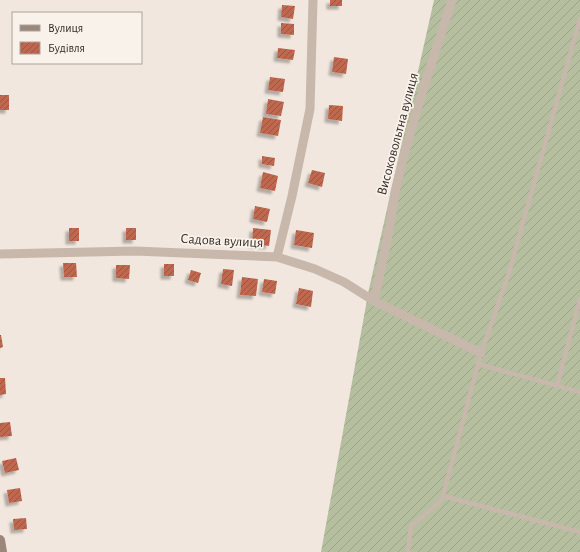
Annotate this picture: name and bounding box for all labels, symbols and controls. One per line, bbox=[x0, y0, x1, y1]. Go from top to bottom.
legend bbox=[12, 12, 142, 64]
text: Вулиця bbox=[48, 22, 83, 35]
text: Будівля bbox=[48, 42, 85, 55]
street label: Високовольтна вулиця bbox=[375, 71, 421, 197]
street label: Садова вулиця bbox=[180, 232, 264, 250]

